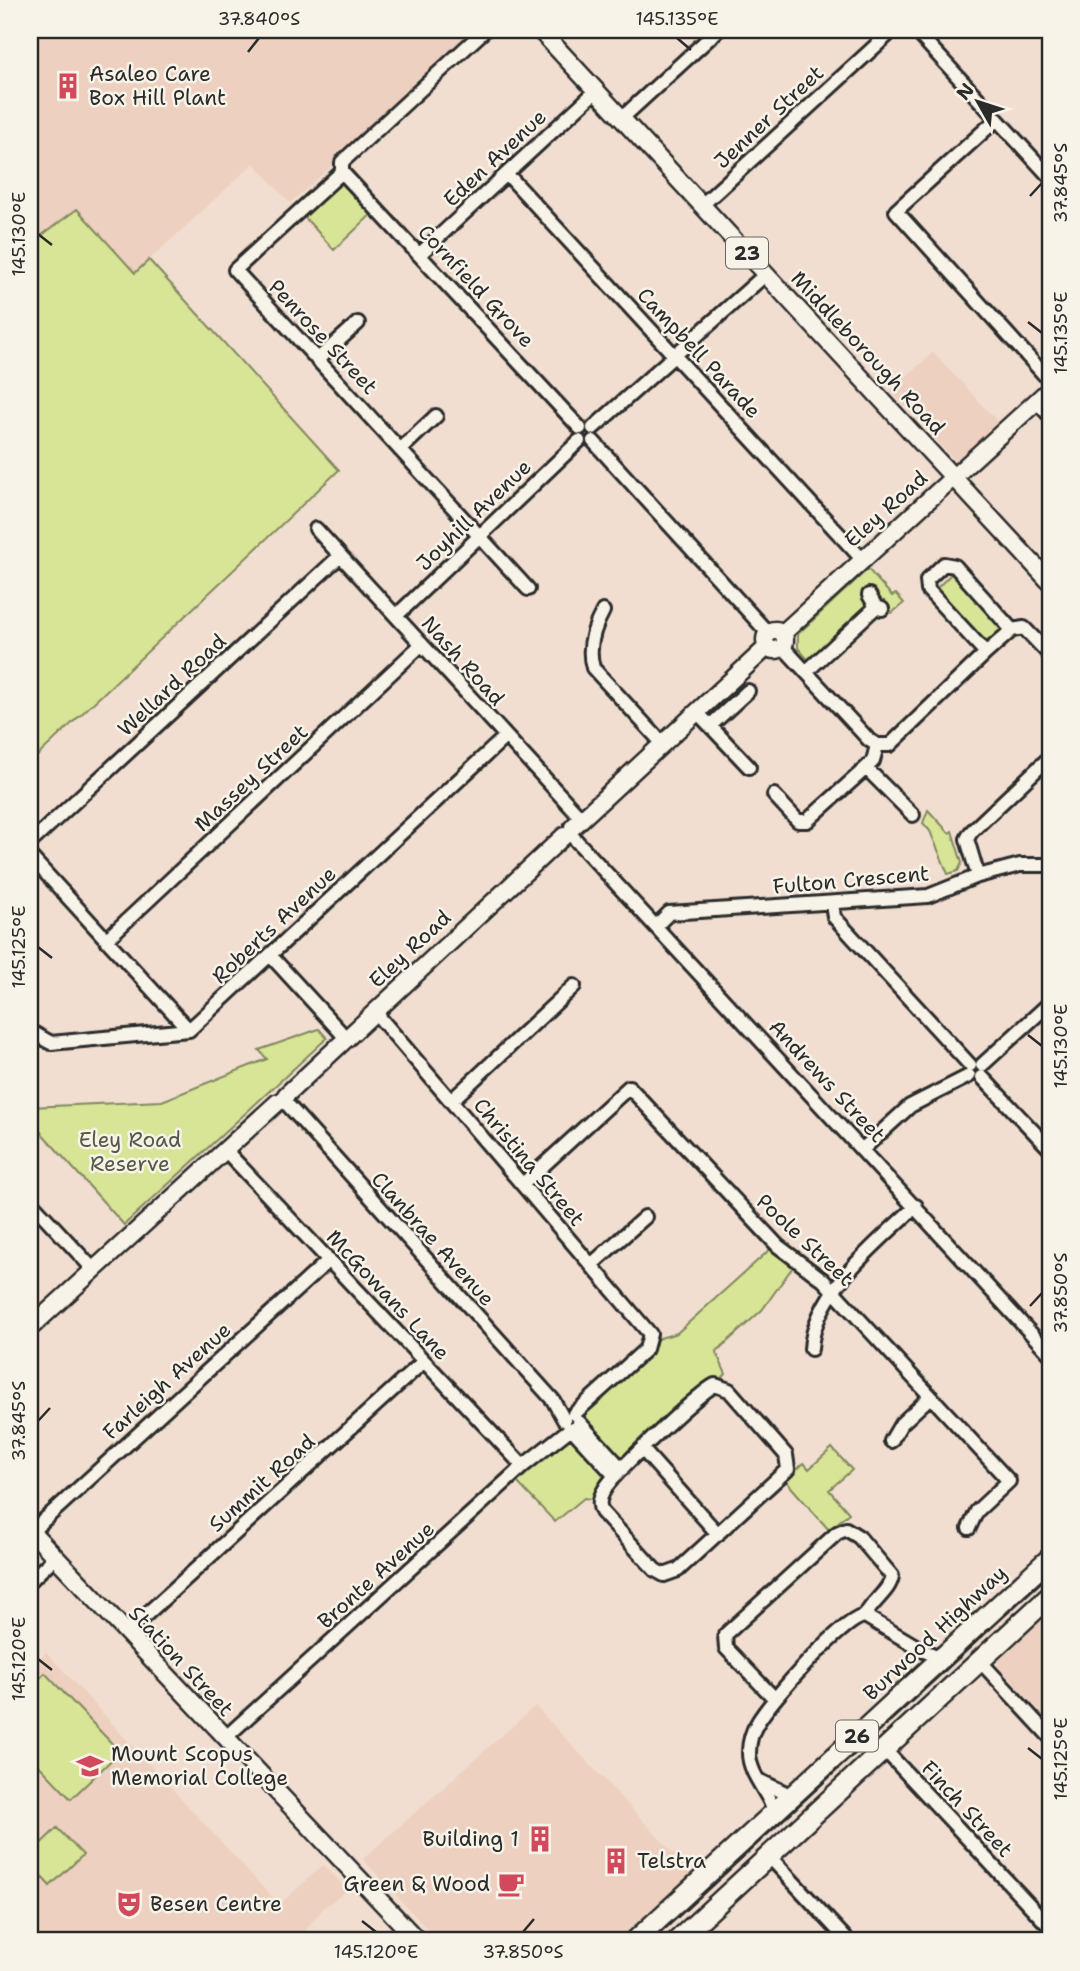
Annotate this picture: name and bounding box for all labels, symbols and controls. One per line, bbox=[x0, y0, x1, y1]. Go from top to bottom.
text: 37.840°S bbox=[218, 7, 300, 31]
text: 145.135°E bbox=[636, 7, 718, 31]
street label: Jenner Street bbox=[708, 59, 830, 175]
place label: Asaleo Care Box Hill Plant bbox=[89, 60, 226, 112]
north arrow bbox=[944, 66, 1014, 136]
building icon: Asaleo Care Box Hill Plant bbox=[53, 71, 83, 101]
text: N bbox=[951, 78, 980, 105]
street label: Eden Avenue bbox=[437, 103, 553, 213]
text: 37.845°S bbox=[1049, 143, 1073, 223]
text: 145.130°E bbox=[7, 192, 31, 276]
street label: Cornfield Grove bbox=[412, 218, 540, 354]
road number: 23 bbox=[726, 238, 768, 268]
street label: Middleborough Road bbox=[785, 265, 951, 441]
street label: Penrose Street bbox=[262, 273, 384, 401]
street label: Campbell Parade bbox=[631, 281, 767, 425]
text: 145.135°E bbox=[1049, 292, 1073, 374]
street label: Joyhill Avenue bbox=[411, 453, 537, 577]
street label: Eley Road bbox=[839, 464, 933, 554]
street label: Nash Road bbox=[415, 610, 511, 712]
street label: Wellard Road bbox=[112, 628, 232, 742]
street label: Massey Street bbox=[188, 718, 314, 838]
street label: Fulton Crescent bbox=[772, 859, 930, 901]
street label: Roberts Avenue bbox=[206, 860, 342, 990]
street label: Eley Road bbox=[363, 904, 457, 994]
text: 145.125°E bbox=[7, 905, 31, 989]
text: 145.130°E bbox=[1049, 1004, 1073, 1088]
street label: Andrews Street bbox=[763, 1013, 891, 1149]
street label: Christina Street bbox=[467, 1092, 591, 1232]
park label: Eley Road Reserve bbox=[79, 1126, 181, 1178]
street label: Clanbrae Avenue bbox=[365, 1166, 501, 1312]
street label: Poole Street bbox=[750, 1188, 860, 1292]
street label: McGowans Lane bbox=[320, 1224, 456, 1366]
text: 37.850°S bbox=[1049, 1252, 1073, 1334]
street label: Farleigh Avenue bbox=[97, 1316, 237, 1446]
text: 37.845°S bbox=[7, 1381, 31, 1461]
street label: Summit Road bbox=[203, 1428, 321, 1538]
street label: Bronte Avenue bbox=[312, 1515, 440, 1635]
street label: Burwood Highway bbox=[857, 1559, 1013, 1707]
street label: Station Street bbox=[122, 1600, 240, 1722]
text: 145.120°E bbox=[7, 1617, 31, 1701]
text: 145.125°E bbox=[1049, 1717, 1073, 1801]
road number: 26 bbox=[836, 1720, 878, 1752]
place label: Mount Scopus Memorial College bbox=[111, 1740, 288, 1792]
school or university icon: Mount Scopus Memorial College bbox=[75, 1751, 105, 1781]
street label: Finch Street bbox=[915, 1755, 1019, 1863]
building icon: Building 1 bbox=[525, 1824, 555, 1854]
place label: Building 1 bbox=[423, 1825, 519, 1853]
building icon: Telstra bbox=[601, 1846, 631, 1876]
place label: Telstra bbox=[637, 1847, 706, 1875]
cafe icon: Green & Wood bbox=[496, 1869, 526, 1899]
place label: Green & Wood bbox=[344, 1870, 490, 1898]
theatre icon: Besen Centre bbox=[114, 1889, 144, 1919]
place label: Besen Centre bbox=[150, 1890, 282, 1918]
text: 145.120°E bbox=[334, 1940, 418, 1964]
text: 37.850°S bbox=[482, 1940, 564, 1964]

